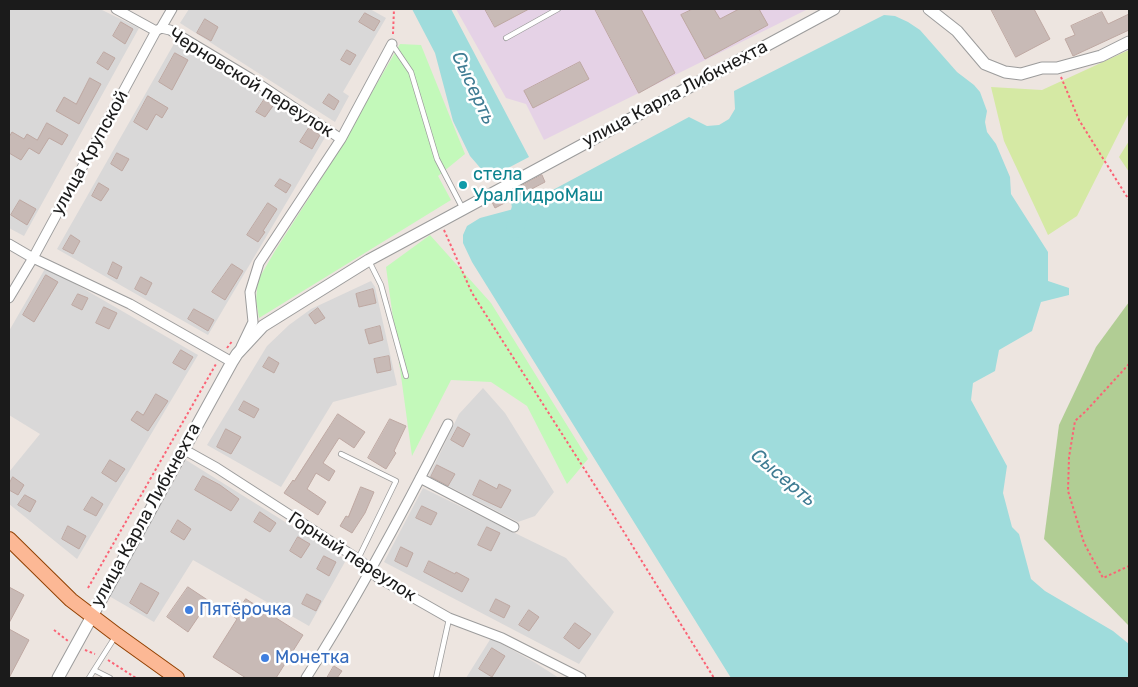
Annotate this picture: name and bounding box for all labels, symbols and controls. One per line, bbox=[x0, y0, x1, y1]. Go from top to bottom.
street label: Черновской переулок bbox=[165, 24, 337, 142]
street label: улица Карла Либкнехта bbox=[579, 36, 771, 152]
water label: Сысерть bbox=[446, 48, 500, 128]
street label: улица Крупской bbox=[47, 87, 133, 219]
place label: стела УралГидроМаш bbox=[473, 164, 603, 206]
marker: стела УралГидроМаш bbox=[457, 179, 469, 191]
street label: улица Карла Либкнехта bbox=[86, 419, 206, 611]
water label: Сысерть bbox=[746, 444, 820, 512]
street label: Горный переулок bbox=[284, 508, 420, 606]
place label: Пятёрочка bbox=[199, 599, 292, 621]
marker: Пятёрочка bbox=[183, 604, 195, 616]
place label: Монетка bbox=[275, 647, 349, 669]
marker: Монетка bbox=[259, 652, 271, 664]

